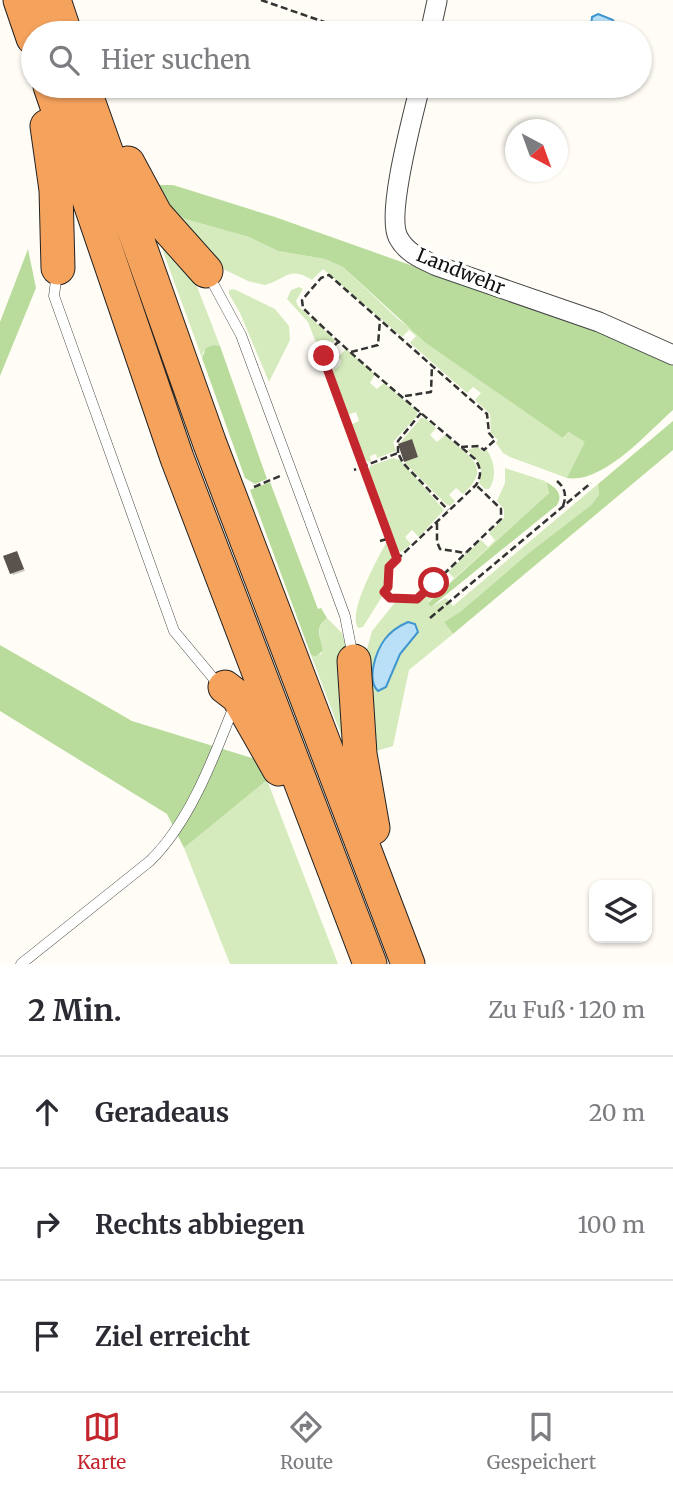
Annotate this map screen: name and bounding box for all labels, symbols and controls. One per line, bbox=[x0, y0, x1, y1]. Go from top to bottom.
search box bbox=[21, 21, 652, 98]
icon: search bbox=[45, 41, 83, 79]
text: Hier suchen bbox=[101, 43, 251, 76]
north arrow bbox=[505, 119, 568, 182]
street label: Landwehr bbox=[413, 242, 509, 300]
route end bbox=[308, 340, 339, 371]
route start bbox=[418, 567, 449, 598]
map controls bbox=[589, 880, 652, 943]
button: layers bbox=[589, 880, 652, 943]
text: 2 Min. bbox=[28, 991, 122, 1029]
text: Zu Fuß · 120 m bbox=[488, 995, 645, 1024]
icon: ahead bbox=[28, 1093, 66, 1131]
text: Geradeaus bbox=[95, 1096, 229, 1129]
text: 20 m bbox=[589, 1098, 645, 1127]
icon: right bbox=[28, 1205, 66, 1243]
text: Rechts abbiegen bbox=[95, 1208, 305, 1241]
text: 100 m bbox=[577, 1210, 645, 1239]
icon: arrive bbox=[28, 1317, 66, 1355]
text: Ziel erreicht bbox=[95, 1320, 250, 1353]
tab: Karte bbox=[77, 1408, 126, 1474]
tab: Route bbox=[280, 1408, 333, 1474]
tab: Gespeichert bbox=[487, 1408, 596, 1474]

